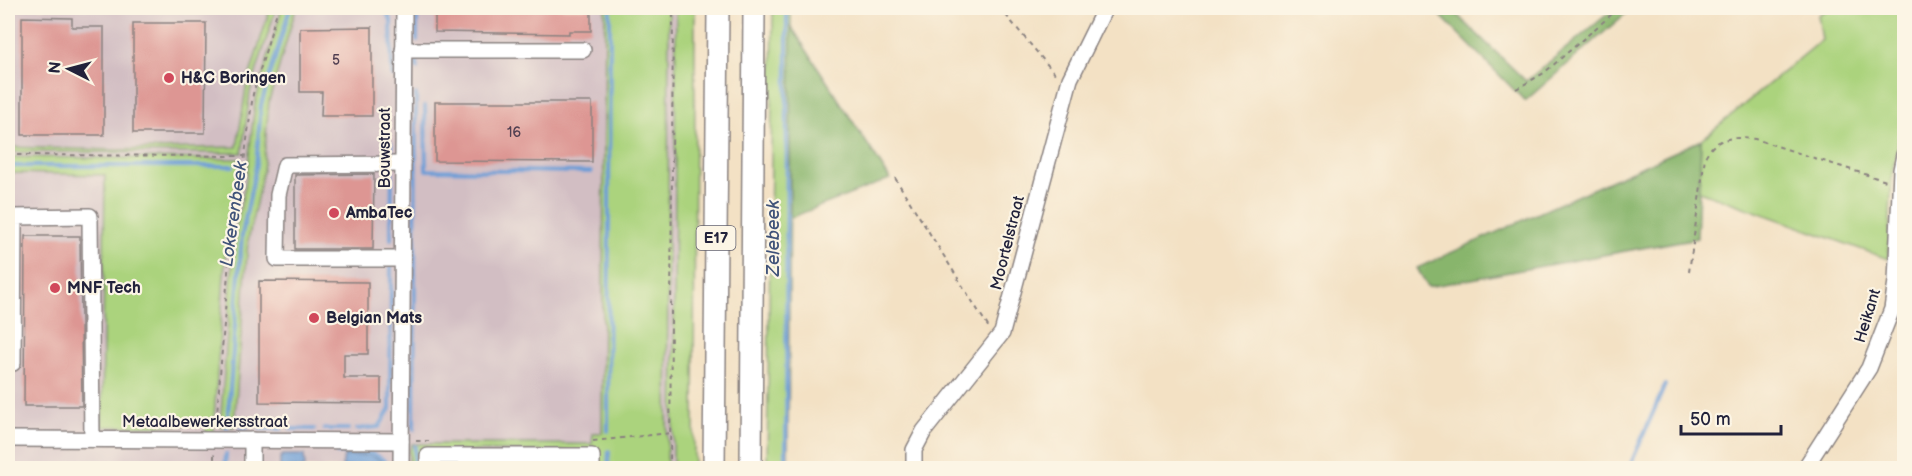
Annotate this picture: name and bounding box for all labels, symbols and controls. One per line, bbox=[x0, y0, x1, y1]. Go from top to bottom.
north arrow bbox=[39, 39, 99, 99]
house number: 5 bbox=[332, 52, 340, 69]
text: N bbox=[45, 61, 66, 75]
place label: H&C Boringen bbox=[181, 69, 286, 88]
marker: H&C Boringen bbox=[162, 71, 176, 85]
street label: Bouwstraat bbox=[376, 107, 395, 188]
house number: 16 bbox=[507, 124, 521, 141]
water label: Lokerenbeek bbox=[216, 159, 252, 268]
street label: Moortelstraat bbox=[987, 194, 1029, 292]
water label: Zelebeek bbox=[763, 199, 784, 277]
place label: AmbaTec bbox=[345, 204, 413, 223]
marker: AmbaTec bbox=[327, 206, 341, 220]
road number: E17 bbox=[696, 226, 736, 250]
place label: MNF Tech bbox=[67, 279, 141, 298]
marker: MNF Tech bbox=[48, 281, 62, 295]
street label: Heikant bbox=[1851, 287, 1885, 345]
place label: Belgian Mats bbox=[326, 309, 422, 328]
marker: Belgian Mats bbox=[307, 311, 321, 325]
scale bar bbox=[1681, 398, 1782, 436]
text: 50 m bbox=[1690, 409, 1731, 430]
street label: Metaalbewerkersstraat bbox=[122, 413, 288, 432]

